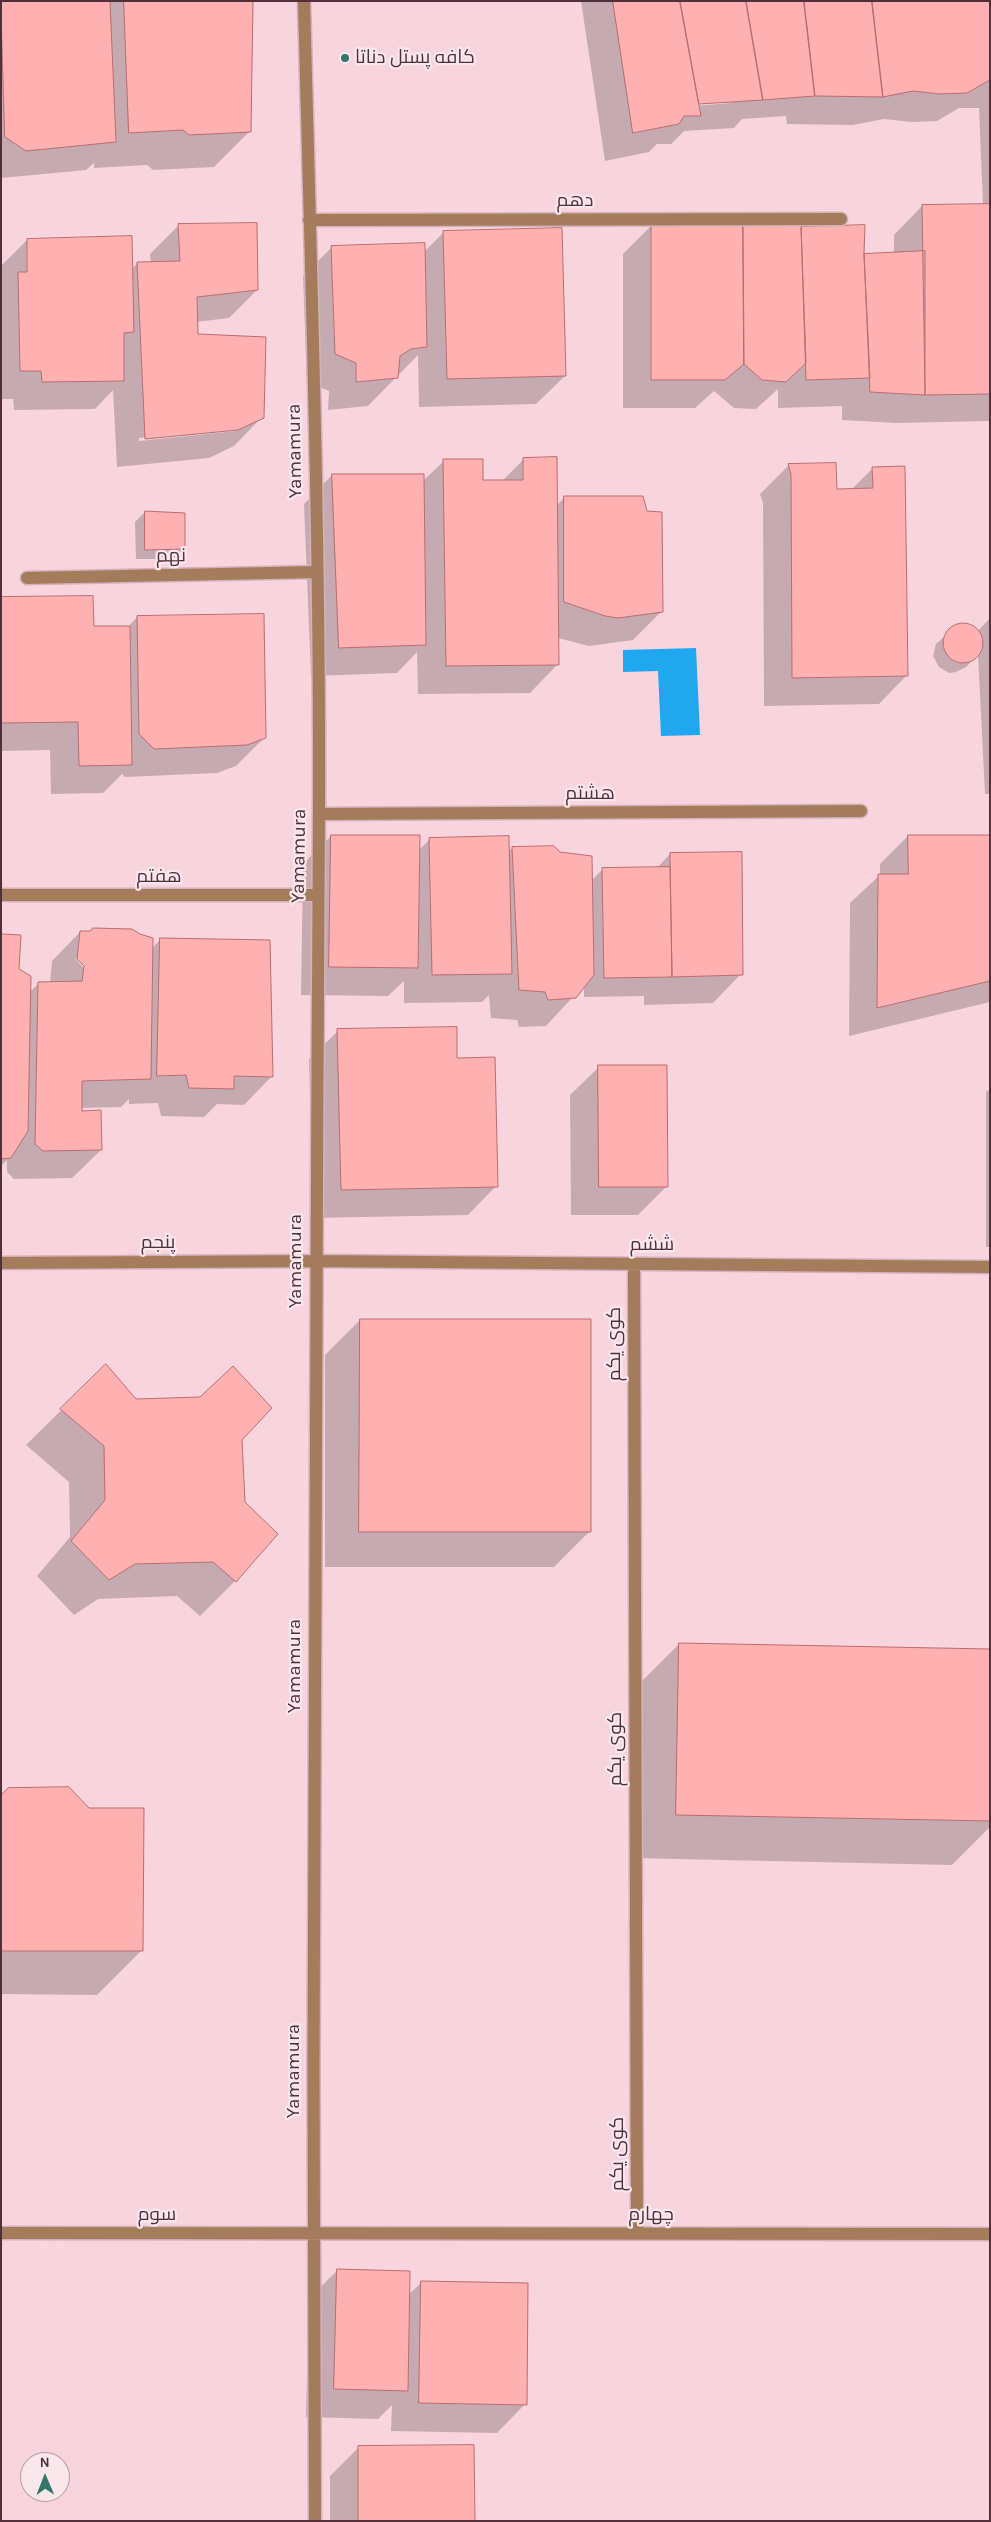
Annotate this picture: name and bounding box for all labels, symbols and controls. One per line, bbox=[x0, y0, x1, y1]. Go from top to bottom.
place label: کافه پستل دناتا bbox=[355, 47, 475, 69]
marker: کافه پستل دناتا bbox=[339, 52, 351, 64]
street label: دهم bbox=[557, 190, 593, 212]
street label: Yamamura bbox=[283, 404, 307, 498]
street label: نهم bbox=[156, 544, 186, 568]
street label: هشتم bbox=[565, 783, 615, 805]
street label: Yamamura bbox=[287, 809, 311, 903]
street label: هفتم bbox=[136, 866, 182, 888]
street label: Yamamura bbox=[285, 1214, 307, 1308]
street label: پنجم bbox=[141, 1232, 175, 1254]
street label: ششم bbox=[630, 1234, 674, 1256]
street label: کوی یکم bbox=[604, 1307, 626, 1381]
street label: Yamamura bbox=[284, 1619, 306, 1713]
street label: کوی یکم bbox=[605, 1712, 627, 1786]
street label: Yamamura bbox=[283, 2024, 305, 2118]
street label: کوی یکم bbox=[607, 2117, 629, 2191]
street label: سوم bbox=[138, 2204, 176, 2226]
street label: چهارم bbox=[628, 2204, 674, 2226]
north arrow bbox=[20, 2452, 70, 2502]
text: N bbox=[40, 2454, 50, 2471]

